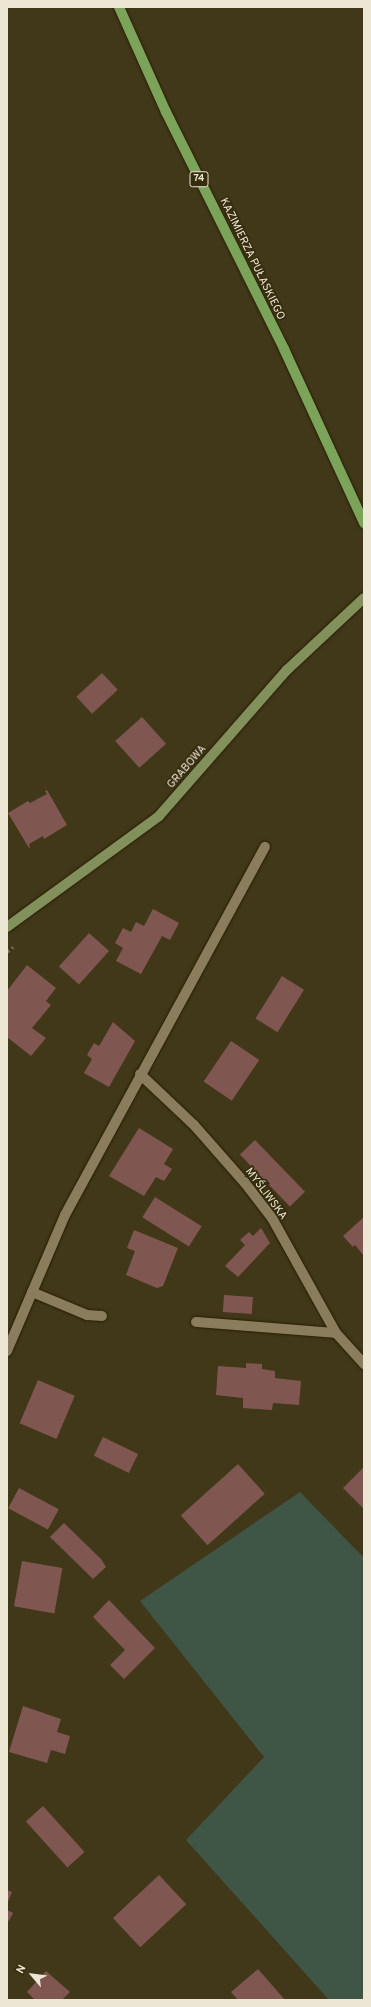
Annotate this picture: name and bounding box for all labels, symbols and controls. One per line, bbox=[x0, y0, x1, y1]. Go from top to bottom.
road number: 74 bbox=[189, 171, 209, 187]
street label: KAZIMIERZA PUŁASKIEGO bbox=[217, 196, 287, 322]
street label: GRABOWA bbox=[165, 743, 209, 791]
street label: MYŚLIWSKA bbox=[242, 1166, 290, 1222]
north arrow bbox=[12, 1955, 52, 1995]
text: N bbox=[13, 1963, 29, 1976]

